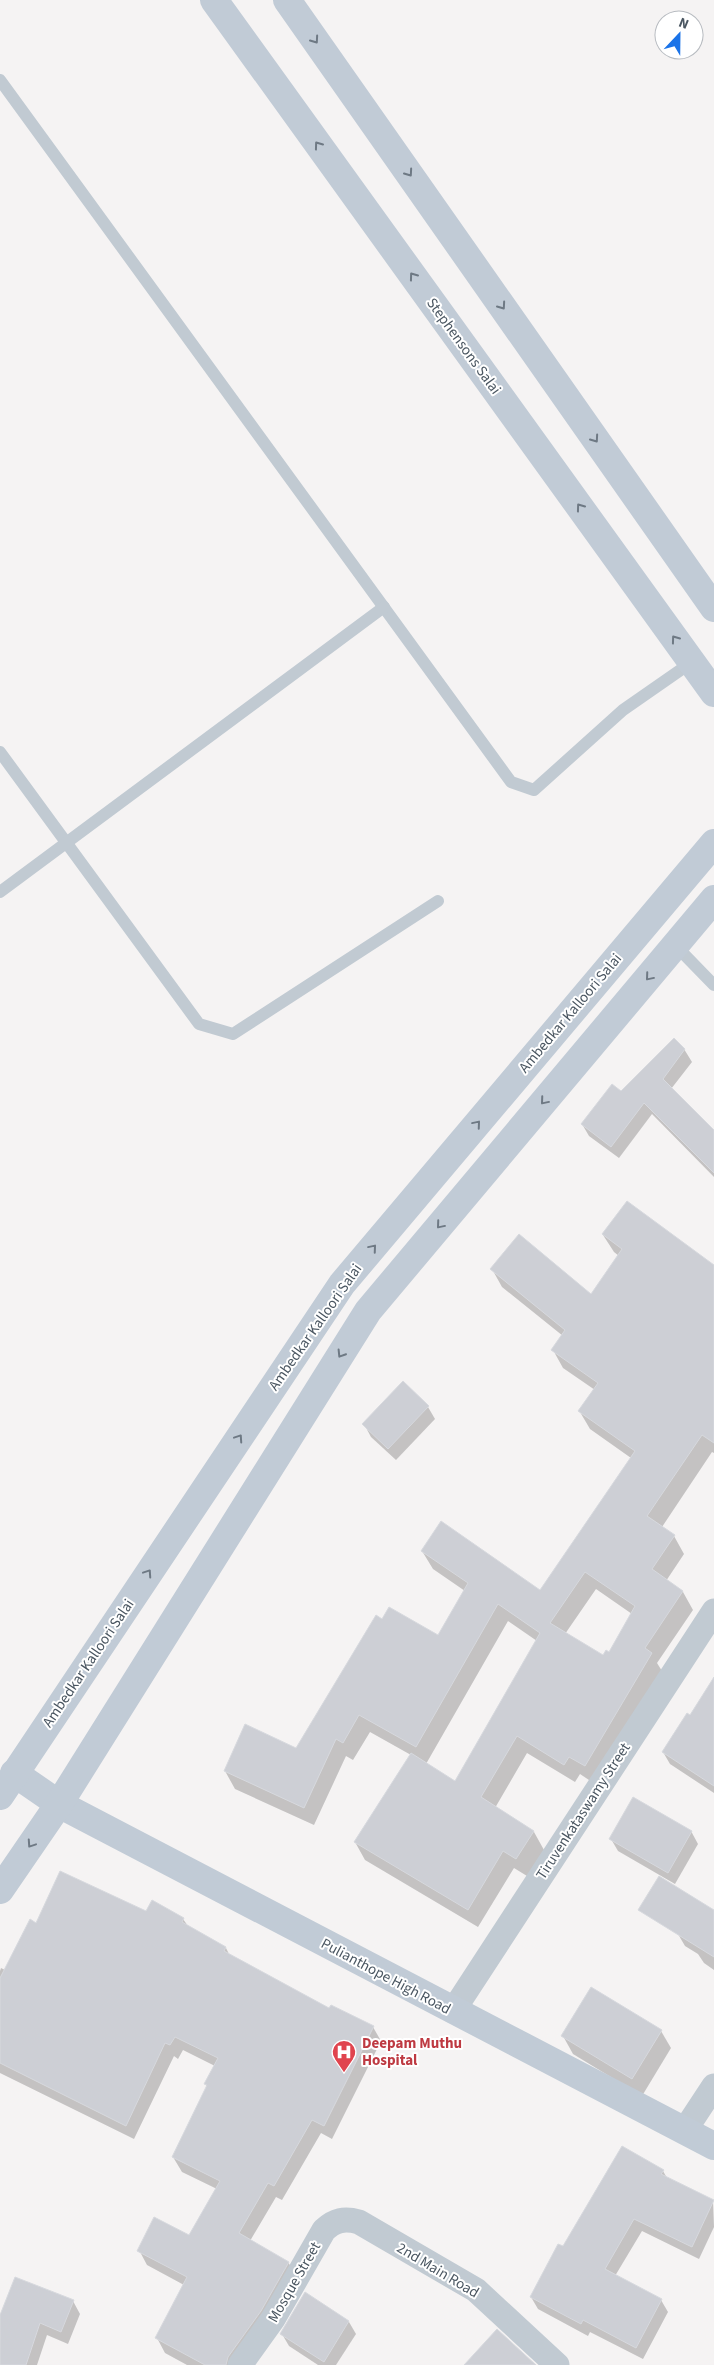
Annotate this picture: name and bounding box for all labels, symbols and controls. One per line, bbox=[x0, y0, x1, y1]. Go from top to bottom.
north arrow bbox=[654, 10, 704, 60]
text: N bbox=[675, 13, 692, 35]
one-way arrow bbox=[309, 34, 318, 44]
one-way arrow bbox=[315, 141, 324, 150]
one-way arrow bbox=[403, 167, 412, 177]
one-way arrow bbox=[410, 272, 419, 282]
street label: Stephensons Salai bbox=[421, 294, 506, 399]
one-way arrow bbox=[496, 300, 505, 310]
one-way arrow bbox=[589, 433, 598, 443]
one-way arrow bbox=[577, 503, 586, 513]
one-way arrow bbox=[672, 635, 681, 645]
street label: Ambedkar Kalloori Salai bbox=[514, 949, 627, 1078]
one-way arrow bbox=[645, 971, 654, 980]
one-way arrow bbox=[542, 1095, 550, 1104]
one-way arrow bbox=[472, 1120, 481, 1129]
one-way arrow bbox=[436, 1220, 445, 1229]
one-way arrow bbox=[367, 1244, 376, 1253]
street label: Ambedkar Kalloori Salai bbox=[264, 1260, 367, 1395]
one-way arrow bbox=[337, 1348, 347, 1357]
one-way arrow bbox=[233, 1434, 242, 1443]
one-way arrow bbox=[142, 1569, 151, 1578]
street label: Ambedkar Kalloori Salai bbox=[38, 1595, 139, 1731]
street label: Tiruvenkataswamy Street bbox=[531, 1739, 636, 1884]
one-way arrow bbox=[28, 1838, 37, 1848]
street label: Pulianthope High Road bbox=[317, 1933, 454, 2020]
place label: Deepam Muthu Hospital bbox=[362, 2033, 462, 2071]
hospital icon: Deepam Muthu Hospital bbox=[331, 2039, 357, 2073]
street label: Mosque Street bbox=[263, 2238, 326, 2326]
street label: 2nd Main Road bbox=[393, 2238, 483, 2303]

